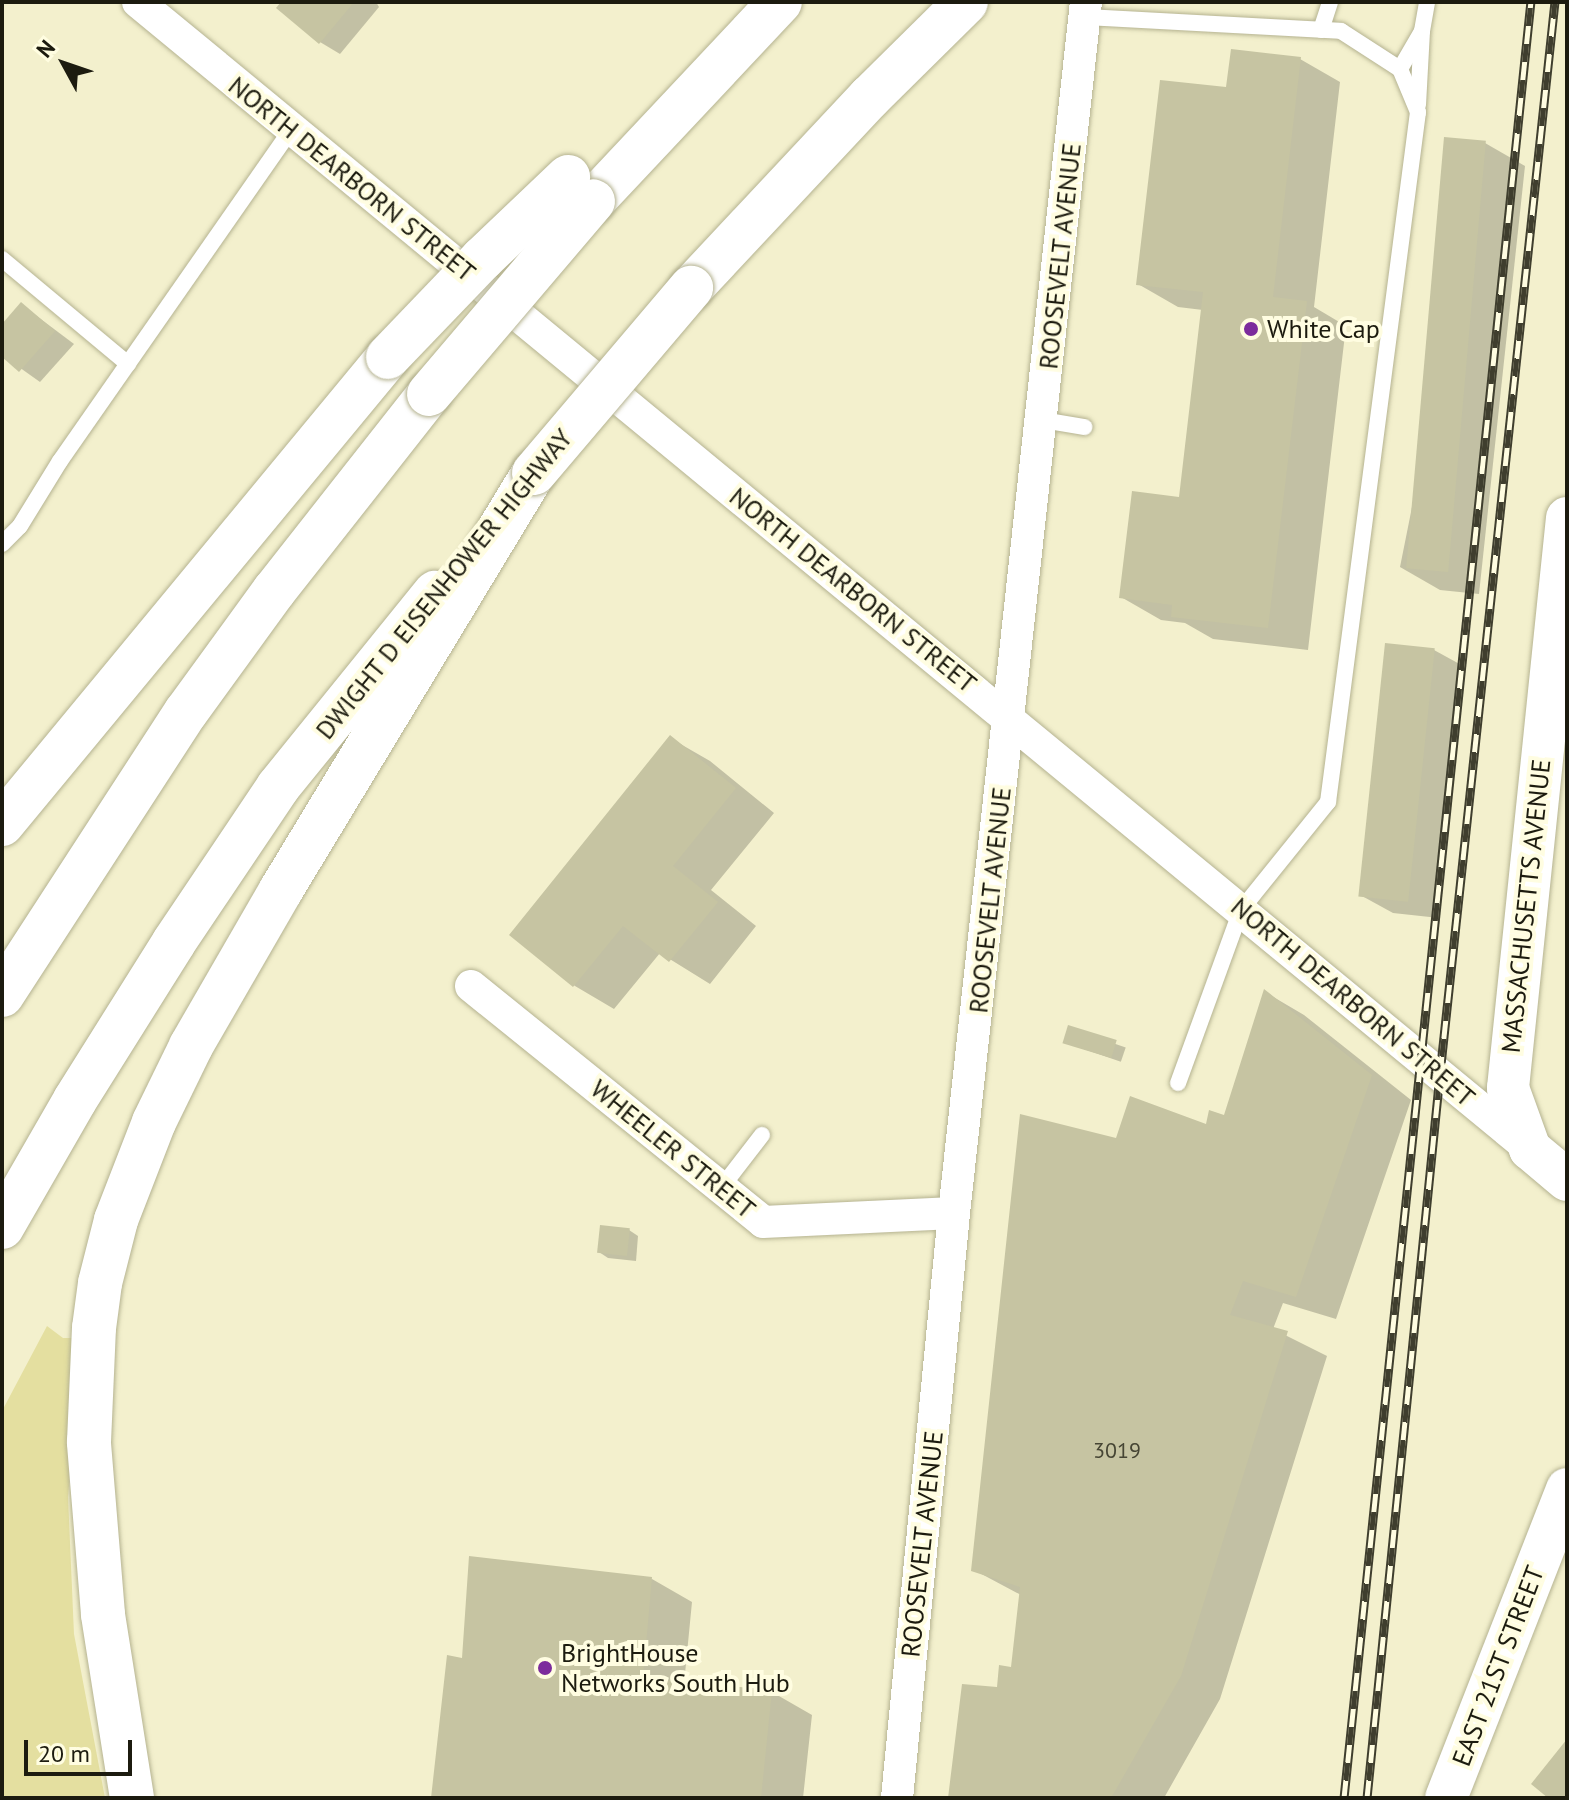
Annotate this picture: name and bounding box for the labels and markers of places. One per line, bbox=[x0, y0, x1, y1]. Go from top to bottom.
place label: White Cap bbox=[1267, 313, 1380, 345]
marker: White Cap bbox=[1242, 320, 1260, 338]
place label: BrightHouse Networks South Hub bbox=[561, 1637, 790, 1698]
marker: BrightHouse Networks South Hub bbox=[536, 1659, 554, 1677]

